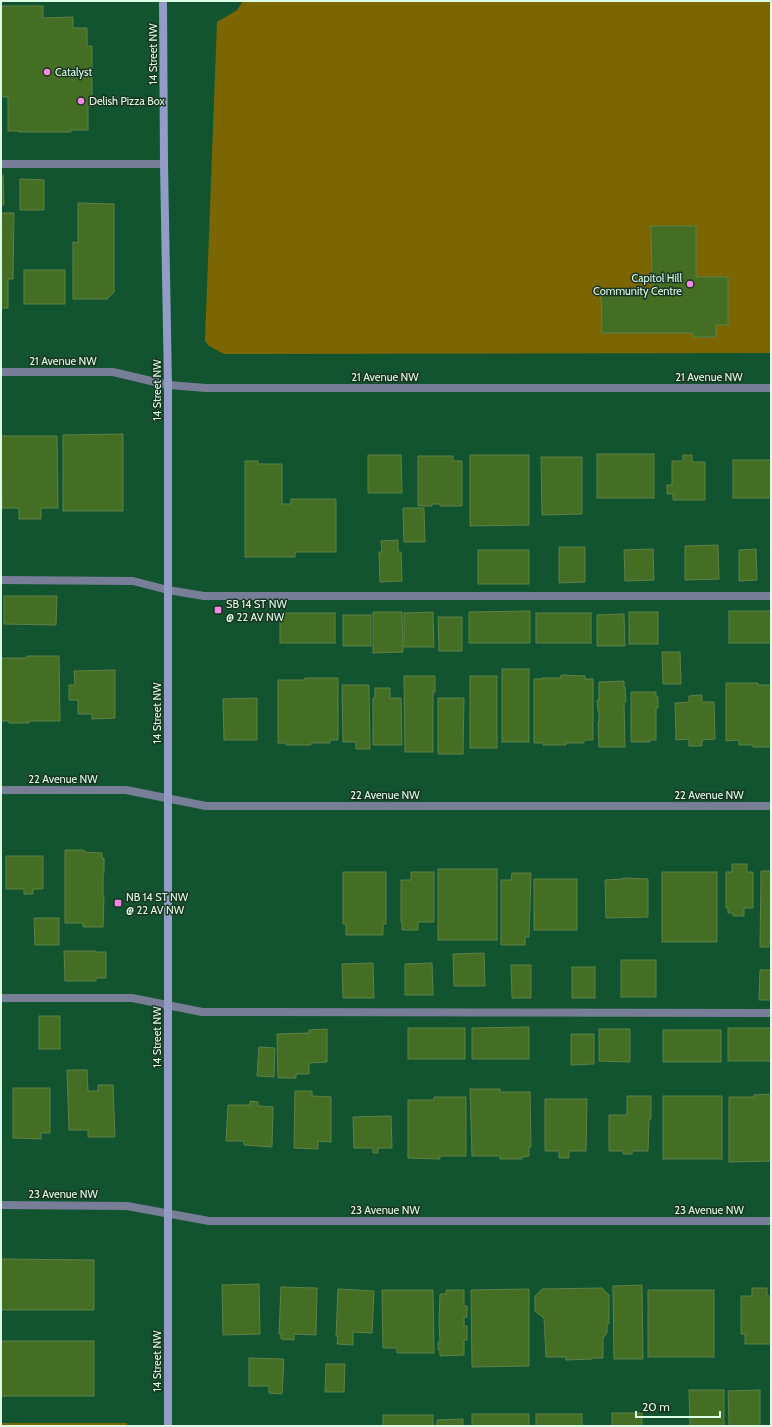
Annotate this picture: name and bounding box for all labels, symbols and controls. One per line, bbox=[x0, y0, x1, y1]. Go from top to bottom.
street label: 14 Street NW bbox=[146, 23, 160, 85]
place label: Catalyst bbox=[55, 65, 93, 79]
marker: Catalyst bbox=[42, 67, 52, 77]
place label: Delish Pizza Box bbox=[89, 94, 166, 108]
marker: Delish Pizza Box bbox=[76, 96, 86, 106]
place label: Capitol Hill Community Centre bbox=[593, 271, 682, 298]
marker: Capitol Hill Community Centre bbox=[685, 279, 695, 289]
street label: 21 Avenue NW bbox=[29, 354, 97, 368]
street label: 14 Street NW bbox=[150, 359, 164, 421]
street label: 21 Avenue NW bbox=[351, 370, 419, 384]
street label: 21 Avenue NW bbox=[675, 370, 743, 384]
place label: SB 14 ST NW @ 22 AV NW bbox=[226, 597, 287, 624]
marker: SB 14 ST NW @ 22 AV NW bbox=[213, 605, 223, 615]
street label: 14 Street NW bbox=[150, 682, 164, 744]
street label: 22 Avenue NW bbox=[28, 772, 98, 786]
street label: 22 Avenue NW bbox=[350, 788, 420, 802]
street label: 22 Avenue NW bbox=[674, 788, 744, 802]
place label: NB 14 ST NW @ 22 AV NW bbox=[126, 890, 189, 917]
marker: NB 14 ST NW @ 22 AV NW bbox=[113, 898, 123, 908]
street label: 14 Street NW bbox=[150, 1006, 164, 1068]
street label: 23 Avenue NW bbox=[28, 1187, 98, 1201]
street label: 23 Avenue NW bbox=[350, 1203, 420, 1217]
street label: 23 Avenue NW bbox=[674, 1203, 744, 1217]
street label: 14 Street NW bbox=[150, 1330, 164, 1392]
scale bar bbox=[636, 1393, 720, 1419]
text: 20 m bbox=[642, 1399, 670, 1414]

